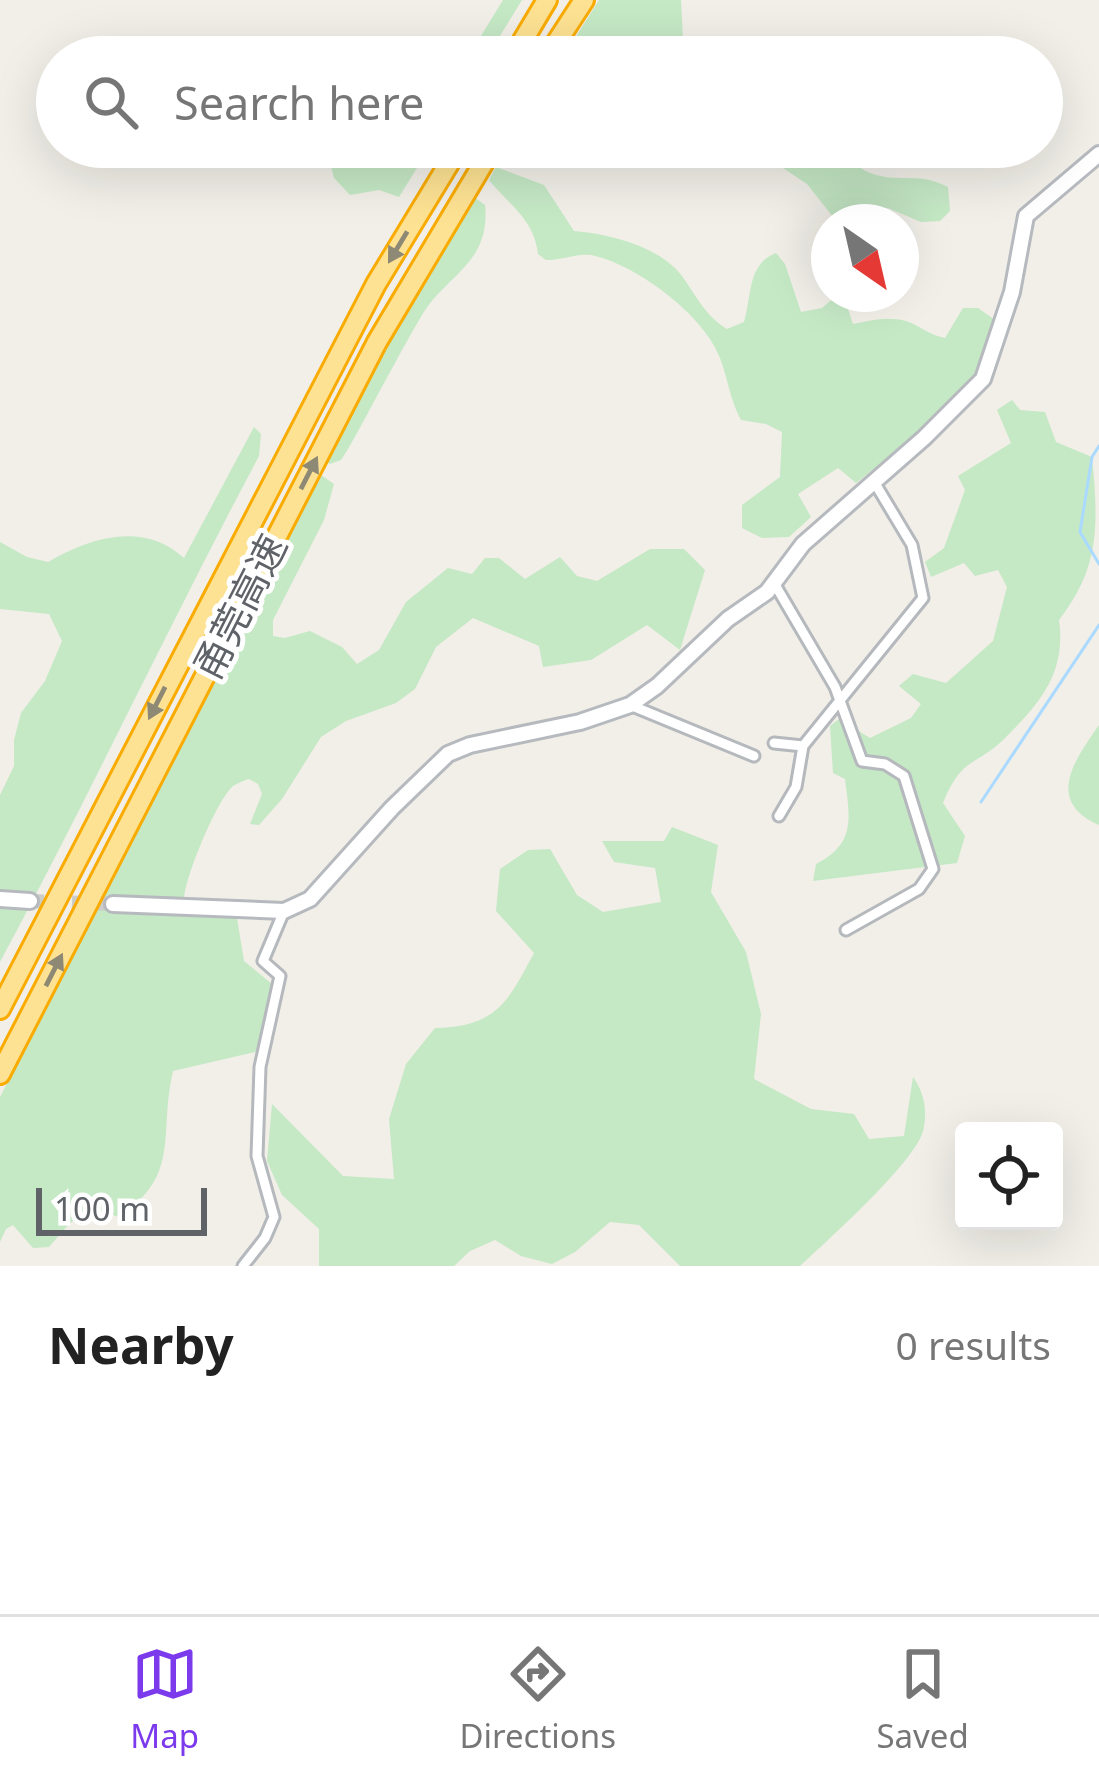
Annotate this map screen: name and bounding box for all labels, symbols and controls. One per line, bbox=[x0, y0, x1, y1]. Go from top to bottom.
search box bbox=[36, 36, 1063, 168]
icon: search bbox=[78, 69, 144, 135]
text: Search here bbox=[174, 72, 424, 133]
north arrow bbox=[811, 204, 919, 312]
one-way arrow bbox=[389, 230, 410, 264]
one-way arrow bbox=[298, 456, 319, 491]
street label: 甬莞高速 bbox=[180, 525, 298, 688]
one-way arrow bbox=[147, 686, 167, 720]
one-way arrow bbox=[43, 952, 63, 987]
map controls bbox=[955, 1122, 1063, 1230]
button: locate bbox=[955, 1122, 1063, 1230]
scale bar bbox=[36, 1182, 207, 1235]
text: 100 m bbox=[54, 1186, 150, 1231]
text: Nearby bbox=[48, 1309, 234, 1379]
text: 0 results bbox=[896, 1318, 1051, 1371]
tab: Map bbox=[130, 1641, 199, 1758]
tab: Directions bbox=[459, 1641, 616, 1758]
tab: Saved bbox=[876, 1641, 969, 1758]

